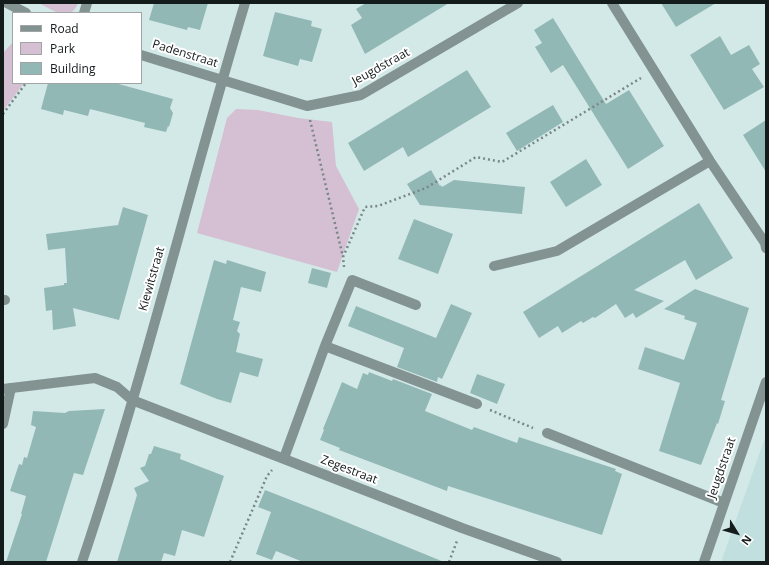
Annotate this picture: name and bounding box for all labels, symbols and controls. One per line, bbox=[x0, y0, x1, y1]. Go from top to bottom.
legend bbox=[12, 12, 142, 84]
text: Road bbox=[50, 20, 79, 37]
street label: Padenstraat bbox=[150, 37, 220, 71]
text: Park bbox=[50, 40, 75, 57]
street label: Jeugdstraat bbox=[350, 45, 412, 89]
text: Building bbox=[50, 60, 95, 77]
street label: Kiewitstraat bbox=[136, 245, 168, 313]
street label: Jeugdstraat bbox=[705, 436, 739, 500]
street label: Zegestraat bbox=[319, 453, 379, 487]
north arrow bbox=[717, 513, 757, 553]
text: N bbox=[738, 532, 756, 549]

